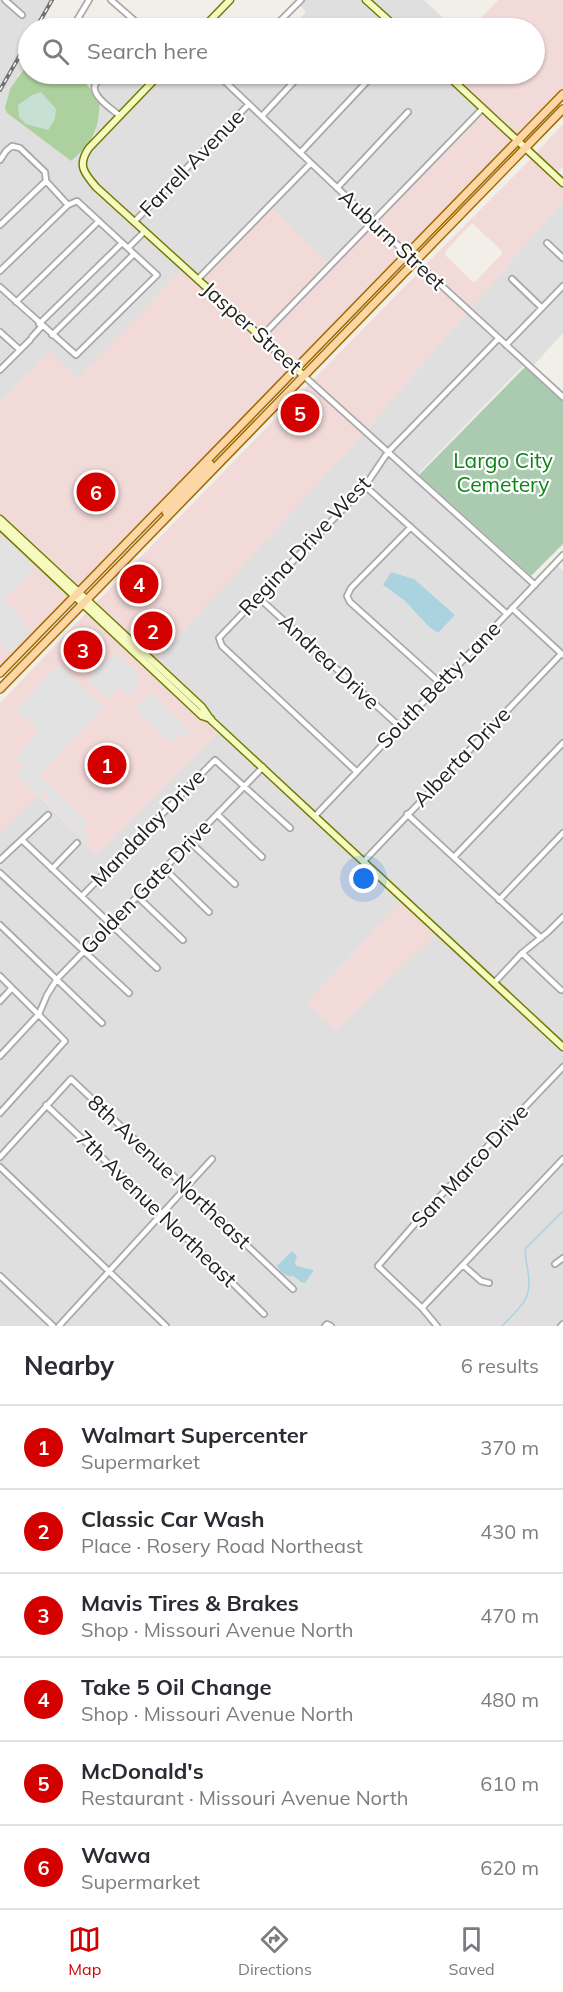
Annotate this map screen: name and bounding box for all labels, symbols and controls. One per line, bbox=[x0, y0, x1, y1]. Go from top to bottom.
search box bbox=[18, 18, 545, 84]
icon: search bbox=[39, 35, 72, 68]
text: Search here bbox=[87, 37, 208, 65]
street label: Farrell Avenue bbox=[134, 103, 249, 221]
street label: Auburn Street bbox=[334, 183, 451, 295]
street label: Jasper Street bbox=[197, 276, 308, 379]
pin: 5 bbox=[280, 390, 320, 436]
park label: Largo City Cemetery bbox=[453, 447, 553, 497]
pin: 6 bbox=[76, 470, 116, 514]
street label: Regina Drive West bbox=[233, 470, 376, 620]
pin: 4 bbox=[120, 562, 158, 606]
pin: 2 bbox=[134, 608, 172, 654]
street label: Andrea Drive bbox=[274, 608, 385, 714]
street label: South Betty Lane bbox=[371, 615, 506, 753]
pin: 3 bbox=[64, 628, 103, 672]
street label: Alberta Drive bbox=[407, 701, 515, 812]
pin: 1 bbox=[88, 742, 126, 788]
street label: Mandalay Drive bbox=[85, 763, 210, 891]
street label: Golden Gate Drive bbox=[74, 814, 216, 959]
your location bbox=[349, 864, 378, 893]
street label: 8th Avenue Northeast bbox=[83, 1089, 257, 1254]
street label: San Marco Drive bbox=[405, 1098, 533, 1233]
street label: 7th Avenue Northeast bbox=[71, 1125, 243, 1292]
text: Nearby bbox=[24, 1349, 114, 1382]
text: 6 results bbox=[461, 1353, 539, 1378]
text: Walmart Supercenter bbox=[81, 1421, 307, 1449]
text: 1 bbox=[38, 1435, 50, 1460]
text: 370 m bbox=[480, 1435, 539, 1460]
text: Supermarket bbox=[81, 1449, 200, 1474]
text: Classic Car Wash bbox=[81, 1505, 265, 1533]
text: 2 bbox=[38, 1519, 50, 1544]
text: 430 m bbox=[480, 1519, 539, 1544]
text: Place · Rosery Road Northeast bbox=[81, 1533, 363, 1558]
text: Mavis Tires & Brakes bbox=[81, 1589, 299, 1617]
text: 3 bbox=[38, 1603, 50, 1628]
text: 470 m bbox=[480, 1603, 539, 1628]
text: Shop · Missouri Avenue North bbox=[81, 1617, 353, 1642]
text: Take 5 Oil Change bbox=[81, 1673, 272, 1701]
text: 4 bbox=[38, 1687, 50, 1712]
text: 480 m bbox=[480, 1687, 539, 1712]
text: Shop · Missouri Avenue North bbox=[81, 1701, 353, 1726]
text: McDonald's bbox=[81, 1757, 204, 1785]
text: 5 bbox=[38, 1771, 50, 1796]
text: 610 m bbox=[480, 1771, 539, 1796]
text: Restaurant · Missouri Avenue North bbox=[81, 1785, 409, 1810]
text: Wawa bbox=[81, 1841, 151, 1869]
text: 6 bbox=[38, 1855, 50, 1880]
text: 620 m bbox=[480, 1855, 539, 1880]
text: Supermarket bbox=[81, 1869, 200, 1894]
tab: Map bbox=[68, 1923, 101, 1979]
tab: Directions bbox=[238, 1923, 312, 1979]
tab: Saved bbox=[449, 1923, 495, 1979]

